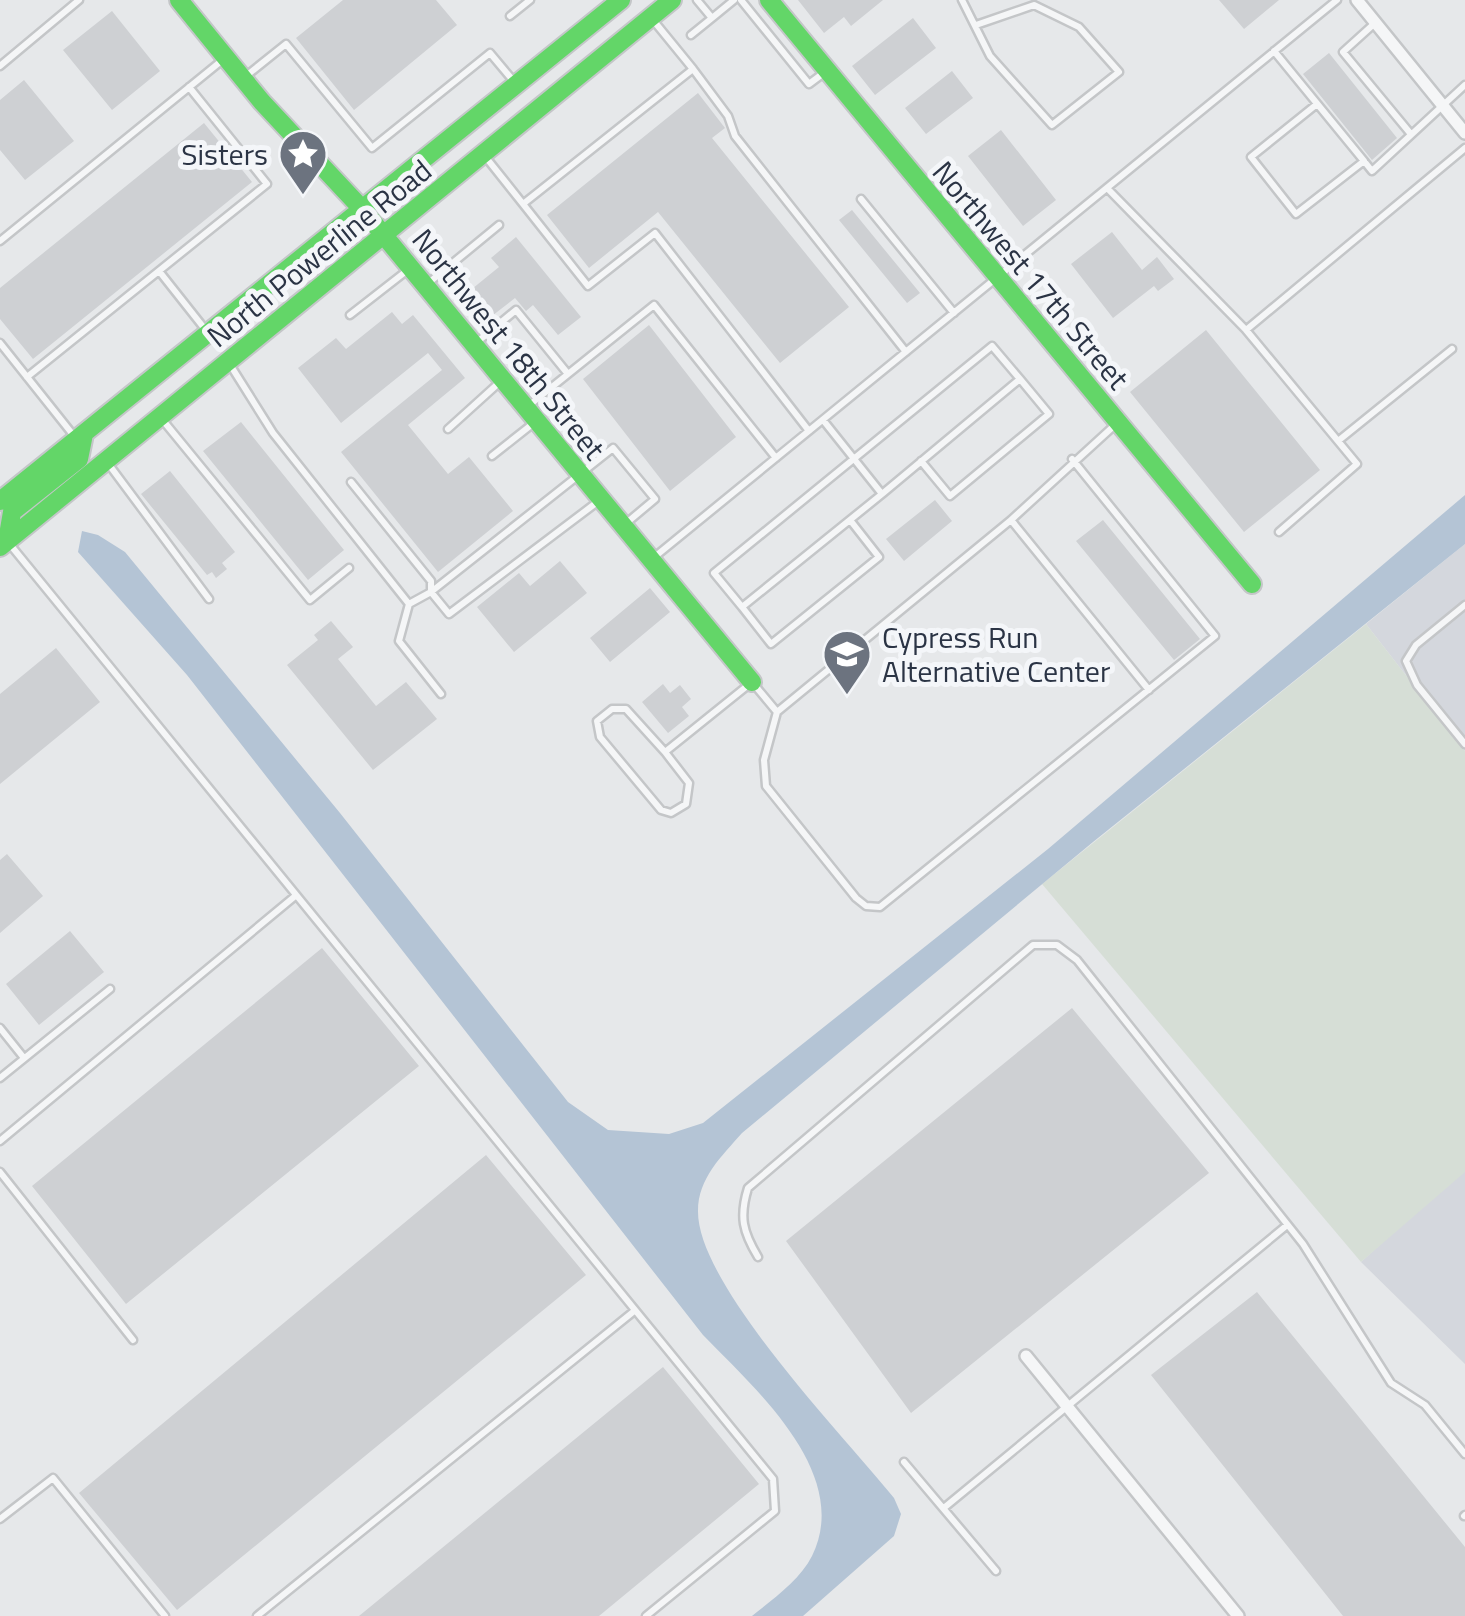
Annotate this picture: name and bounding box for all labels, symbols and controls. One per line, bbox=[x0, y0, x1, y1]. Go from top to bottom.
place icon: Sisters bbox=[277, 128, 329, 196]
place label: Sisters bbox=[181, 131, 268, 177]
street label: North Powerline Road bbox=[197, 148, 441, 358]
street label: Northwest 17th Street bbox=[921, 151, 1141, 400]
street label: Northwest 18th Street bbox=[401, 218, 617, 470]
place label: Cypress Run Alternative Center bbox=[882, 614, 1110, 694]
school or university icon: Cypress Run Alternative Center bbox=[821, 628, 873, 696]

